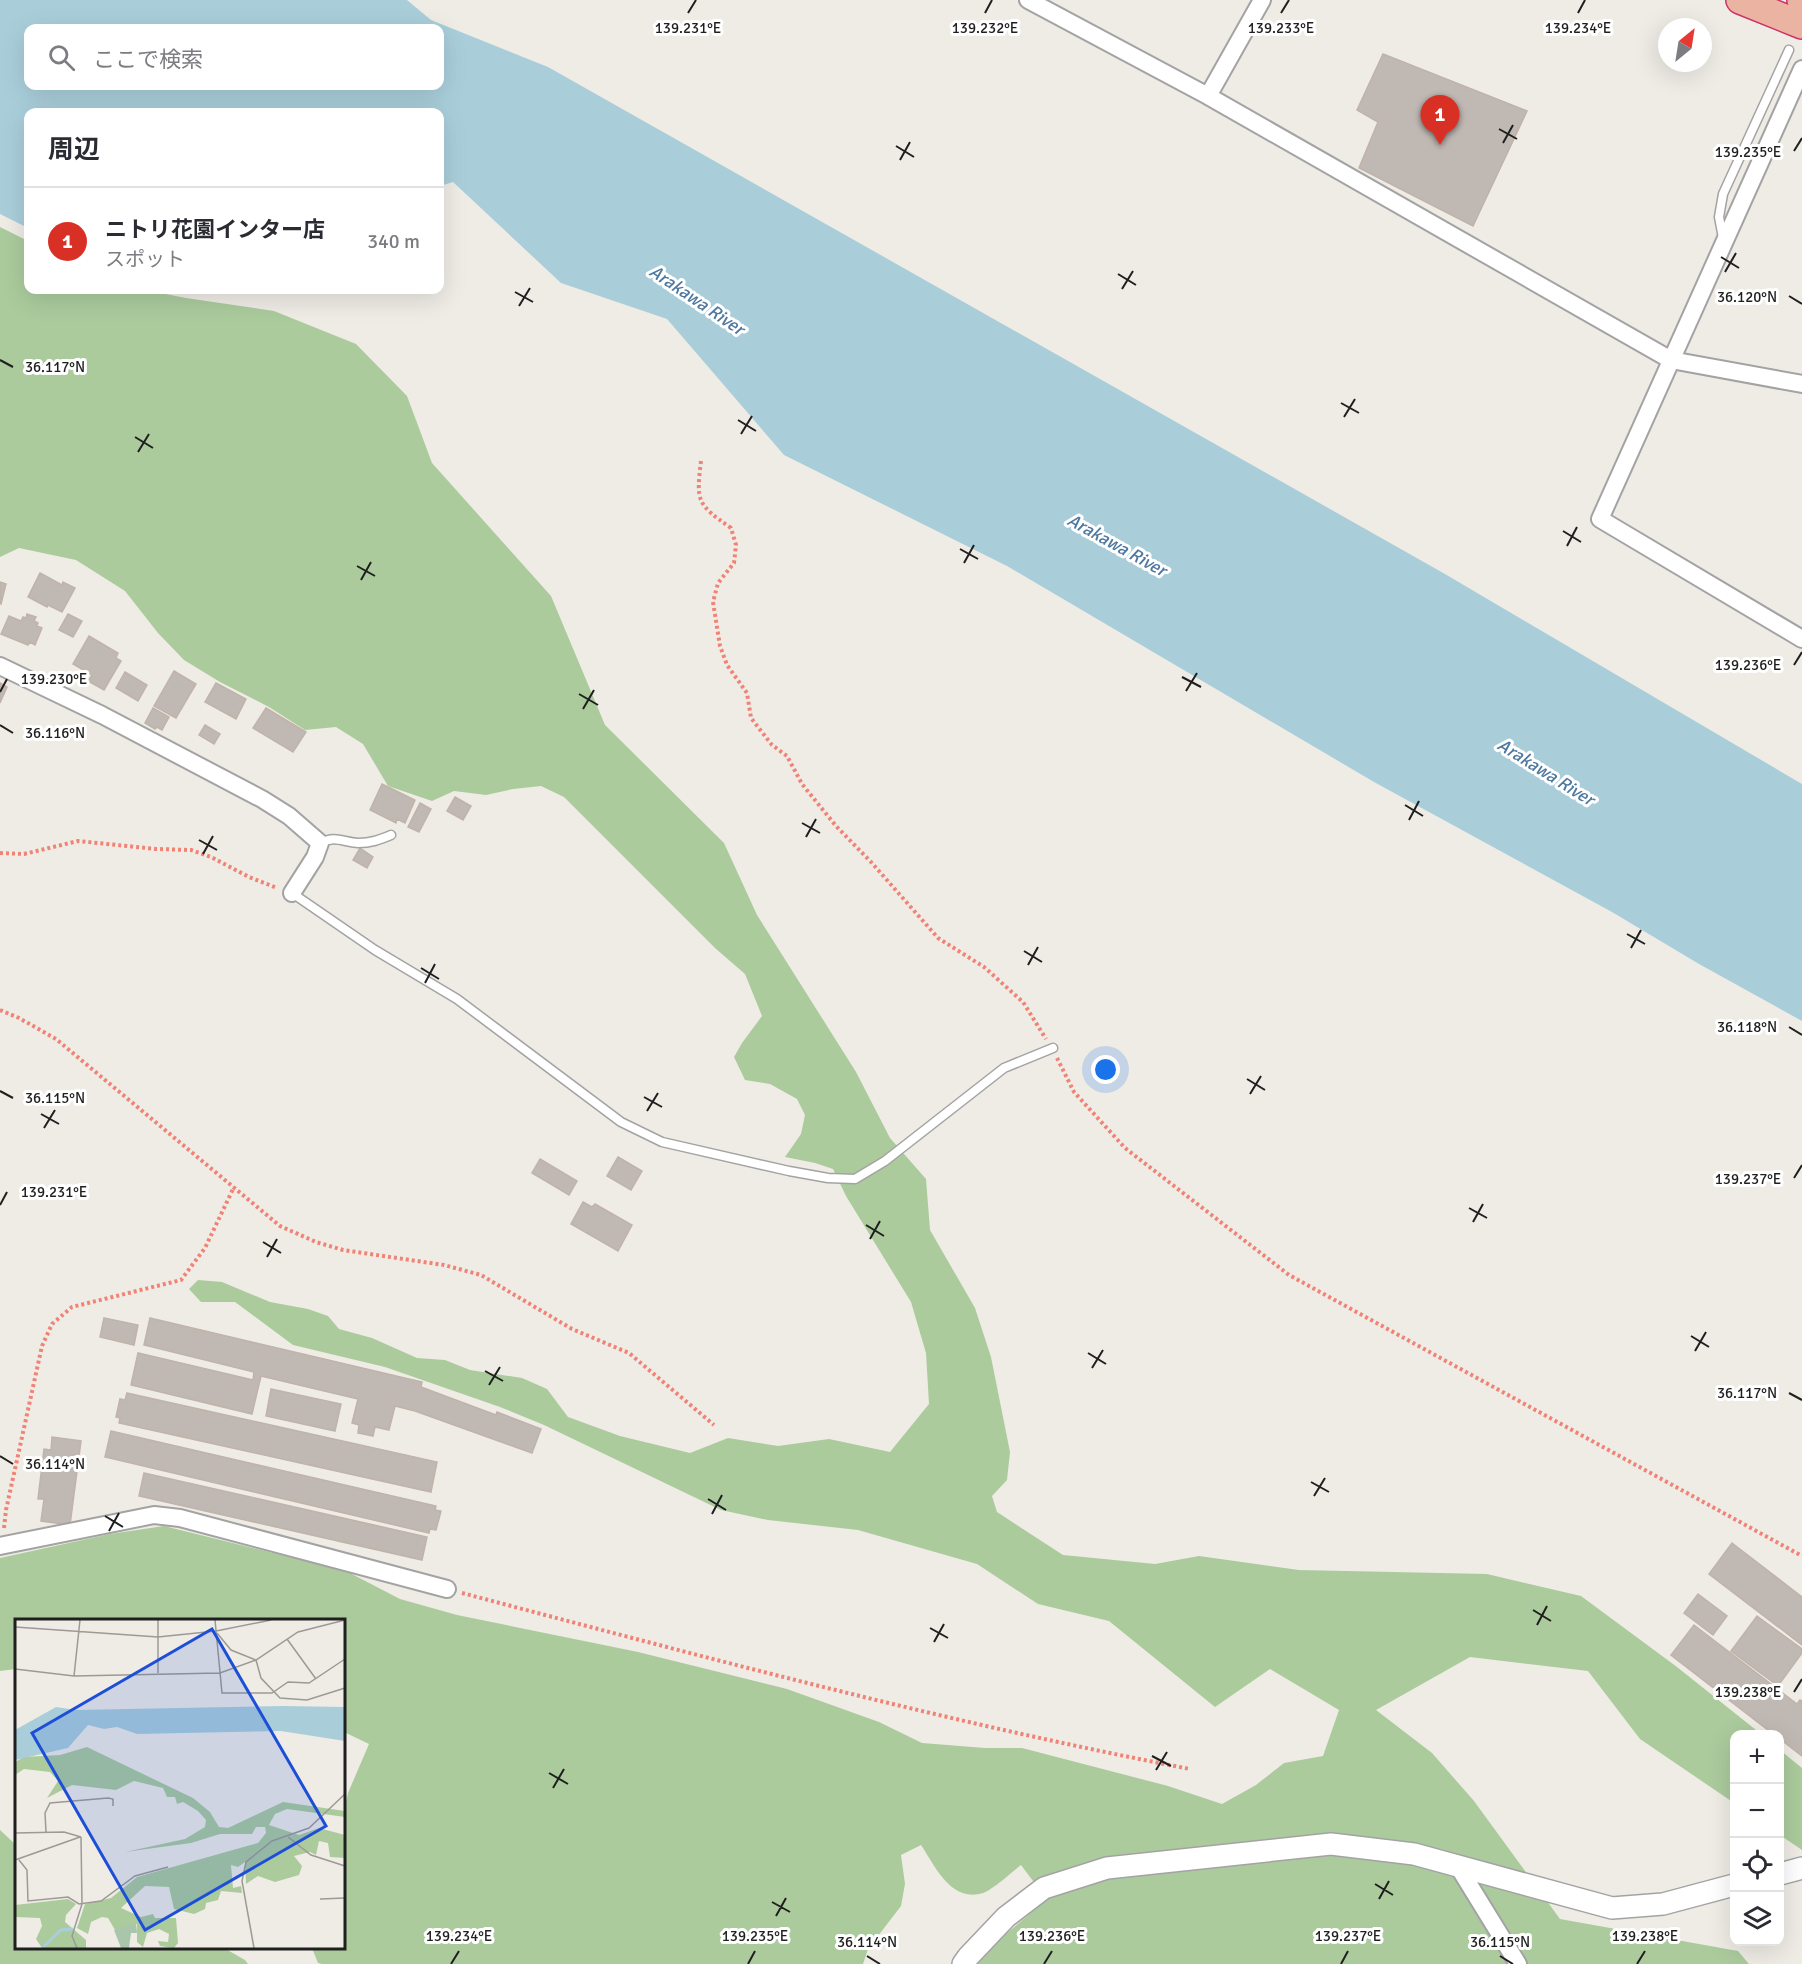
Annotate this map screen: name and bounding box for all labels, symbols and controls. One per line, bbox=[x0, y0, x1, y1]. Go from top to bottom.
north arrow bbox=[1658, 18, 1712, 72]
text: 139.231°E bbox=[655, 19, 721, 37]
text: 139.232°E bbox=[952, 19, 1018, 37]
text: 139.233°E bbox=[1248, 19, 1314, 37]
text: 139.234°E bbox=[1545, 19, 1611, 37]
search box bbox=[24, 24, 444, 90]
icon: search bbox=[45, 41, 78, 74]
text: ここで検索 bbox=[93, 46, 203, 73]
pin: 1 bbox=[1420, 96, 1460, 145]
text: 周辺 bbox=[48, 134, 100, 166]
text: 139.235°E bbox=[1715, 143, 1781, 161]
text: ニトリ花園インター店 bbox=[105, 216, 325, 243]
text: 1 bbox=[62, 229, 73, 254]
text: 340 m bbox=[367, 229, 420, 254]
text: スポット bbox=[105, 247, 185, 272]
water label: Arakawa River bbox=[645, 260, 751, 341]
text: 36.120°N bbox=[1717, 288, 1777, 306]
text: 36.117°N bbox=[25, 358, 85, 376]
water label: Arakawa River bbox=[1064, 509, 1172, 582]
text: 139.236°E bbox=[1715, 656, 1781, 674]
text: 139.230°E bbox=[21, 670, 87, 688]
text: 36.116°N bbox=[25, 724, 85, 742]
water label: Arakawa River bbox=[1494, 734, 1600, 812]
text: 36.118°N bbox=[1717, 1018, 1777, 1036]
your location bbox=[1091, 1055, 1120, 1084]
text: 36.115°N bbox=[25, 1089, 85, 1107]
text: 139.237°E bbox=[1715, 1170, 1781, 1188]
text: 139.231°E bbox=[21, 1183, 87, 1201]
text: 36.117°N bbox=[1717, 1384, 1777, 1402]
text: 36.114°N bbox=[25, 1455, 85, 1473]
inset map bbox=[15, 1619, 345, 1949]
text: 139.238°E bbox=[1715, 1683, 1781, 1701]
map controls bbox=[1730, 1730, 1784, 1946]
button: + bbox=[1730, 1730, 1784, 1784]
button: − bbox=[1730, 1784, 1784, 1838]
button: locate bbox=[1730, 1838, 1784, 1892]
button: layers bbox=[1730, 1892, 1784, 1946]
text: 139.234°E bbox=[426, 1927, 492, 1945]
text: 139.235°E bbox=[722, 1927, 788, 1945]
text: 139.236°E bbox=[1019, 1927, 1085, 1945]
text: 139.237°E bbox=[1315, 1927, 1381, 1945]
text: 139.238°E bbox=[1612, 1927, 1678, 1945]
text: 36.114°N bbox=[837, 1933, 897, 1951]
text: 36.115°N bbox=[1470, 1933, 1530, 1951]

